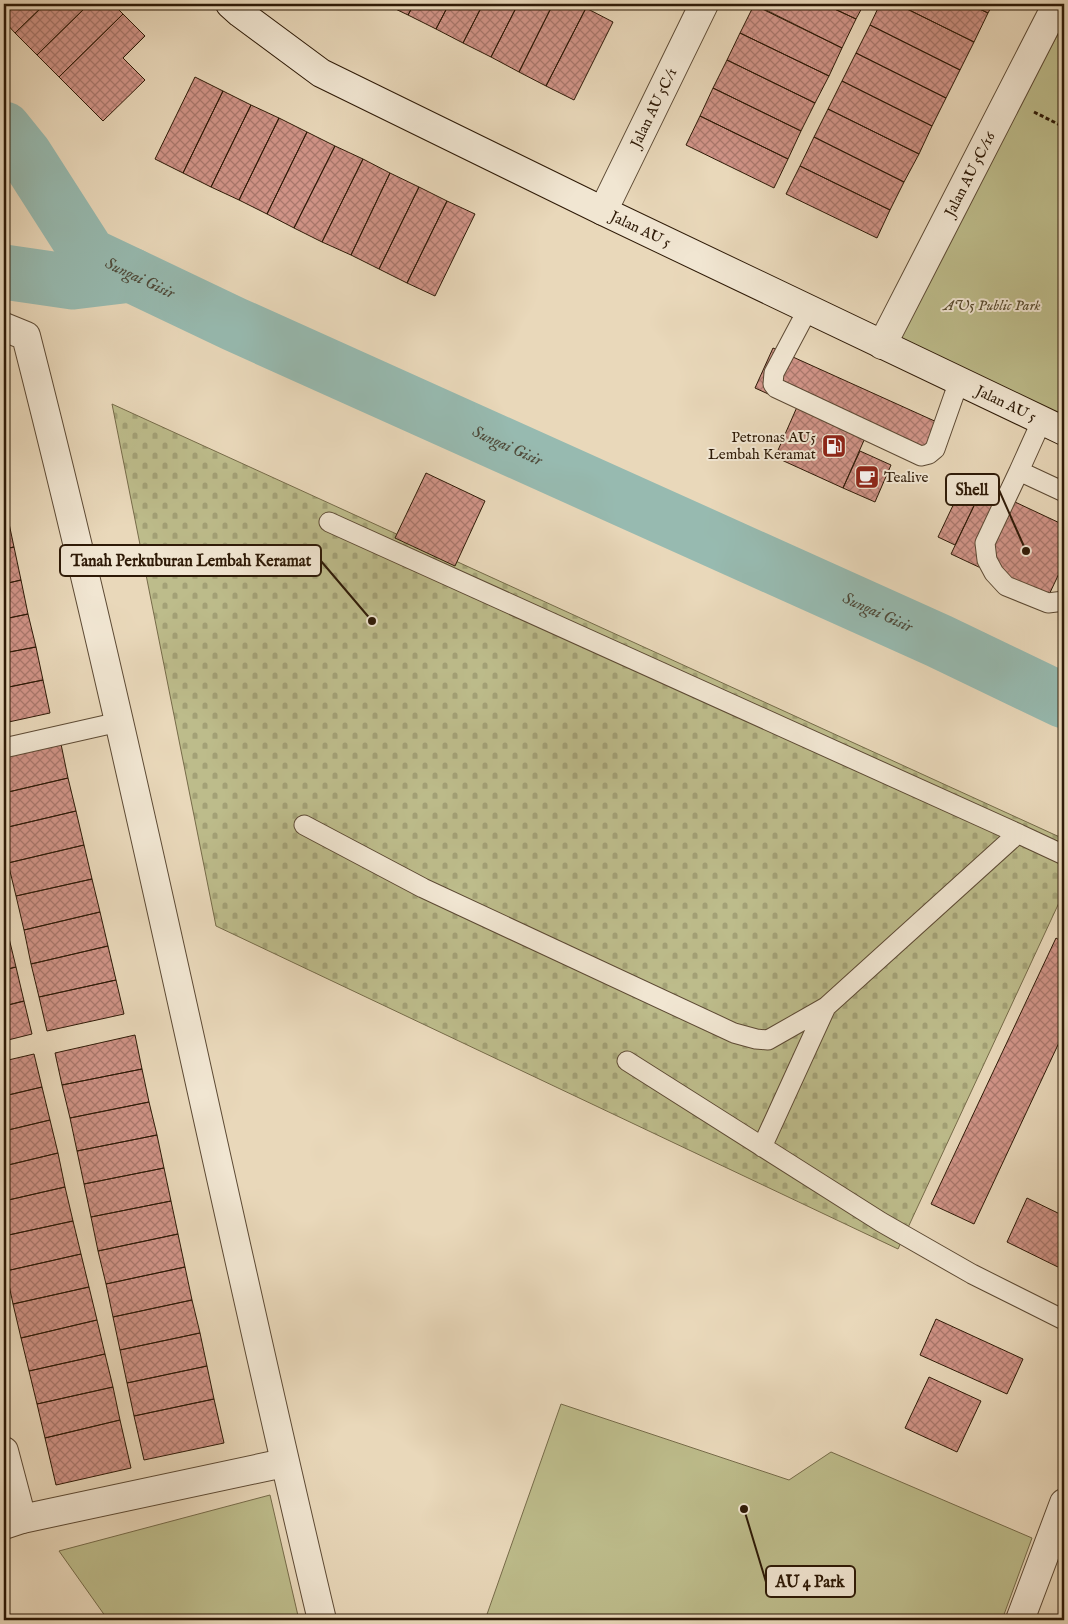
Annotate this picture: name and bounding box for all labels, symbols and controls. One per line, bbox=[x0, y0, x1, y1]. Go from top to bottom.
street label: Jalan AU 5C/1 bbox=[625, 65, 681, 152]
street label: Jalan AU 5C/16 bbox=[939, 128, 1000, 222]
street label: Jalan AU 5 bbox=[605, 206, 675, 252]
water label: Sungai Gisir bbox=[102, 254, 179, 305]
park label: AU5 Public Park bbox=[941, 296, 1041, 315]
street label: Jalan AU 5 bbox=[971, 380, 1040, 426]
water label: Sungai Gisir bbox=[469, 422, 546, 472]
place label: Petronas AU5 Lembah Keramat bbox=[708, 428, 817, 464]
fuel station icon: Petronas AU5 Lembah Keramat bbox=[821, 433, 847, 459]
cafe icon: Tealive bbox=[854, 464, 880, 490]
place label: Tealive bbox=[884, 468, 929, 487]
callout: Shell bbox=[946, 474, 999, 505]
text: Shell bbox=[956, 481, 989, 501]
callout: Tanah Perkuburan Lembah Keramat bbox=[60, 545, 321, 576]
text: Tanah Perkuburan Lembah Keramat bbox=[70, 552, 312, 572]
water label: Sungai Gisir bbox=[839, 589, 917, 638]
callout: AU 4 Park bbox=[766, 1566, 855, 1597]
text: AU 4 Park bbox=[775, 1573, 845, 1593]

